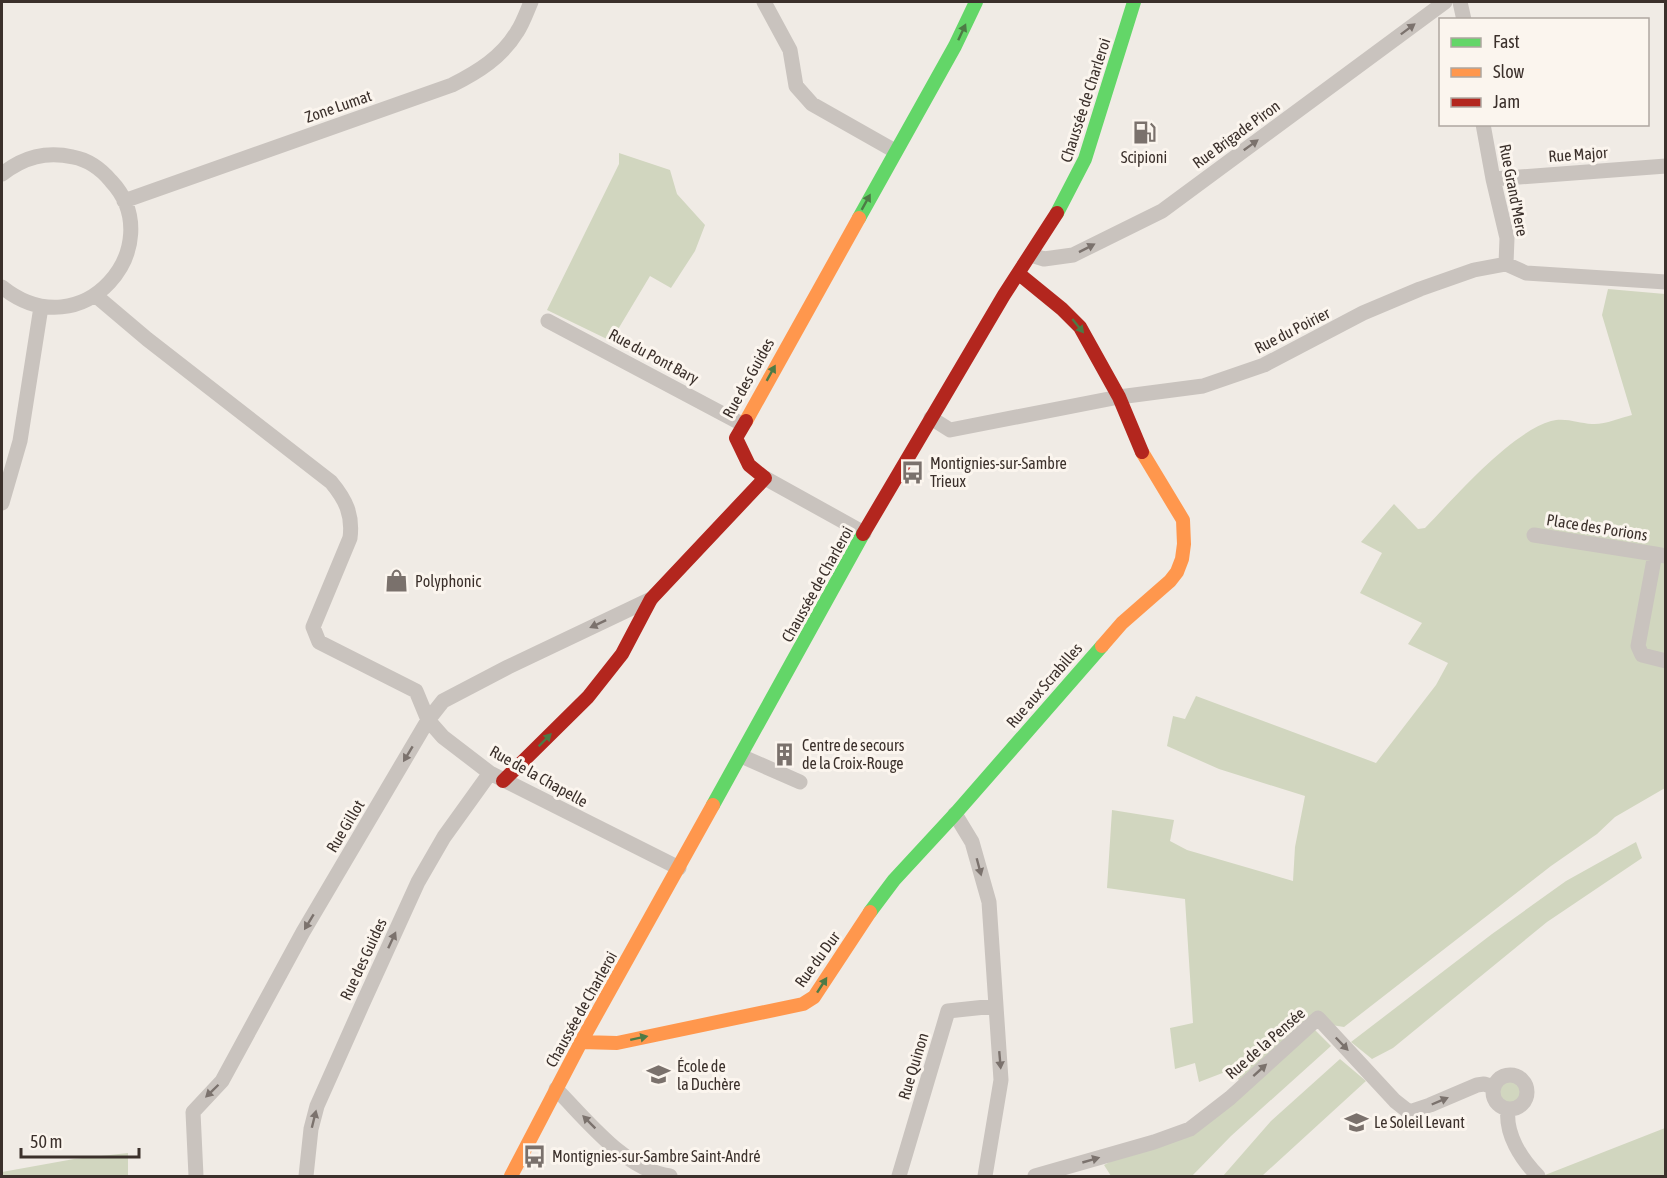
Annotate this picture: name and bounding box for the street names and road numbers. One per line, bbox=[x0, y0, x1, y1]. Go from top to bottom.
street label: Chaussée de Charleroi bbox=[1056, 36, 1114, 164]
street label: Zone Lumat bbox=[302, 86, 374, 126]
street label: Rue Brigade Piron bbox=[1189, 96, 1284, 172]
street label: Rue Grand'Mere bbox=[1496, 142, 1532, 238]
street label: Rue Major bbox=[1548, 143, 1609, 166]
street label: Rue du Poirier bbox=[1251, 303, 1333, 357]
street label: Rue du Pont Bary bbox=[606, 325, 702, 388]
street label: Rue des Guides bbox=[719, 335, 777, 421]
street label: Place des Porions bbox=[1545, 510, 1649, 544]
street label: Chaussée de Charleroi bbox=[778, 523, 856, 645]
street label: Rue aux Scrabilles bbox=[1002, 639, 1086, 731]
street label: Rue de la Chapelle bbox=[487, 742, 591, 811]
street label: Rue Gillot bbox=[322, 796, 368, 855]
street label: Rue des Guides bbox=[336, 915, 390, 1003]
street label: Rue du Dur bbox=[791, 928, 843, 990]
street label: Chaussée de Charleroi bbox=[542, 948, 620, 1070]
street label: Rue de la Pensée bbox=[1222, 1004, 1308, 1082]
street label: Rue Quinon bbox=[894, 1030, 932, 1102]

